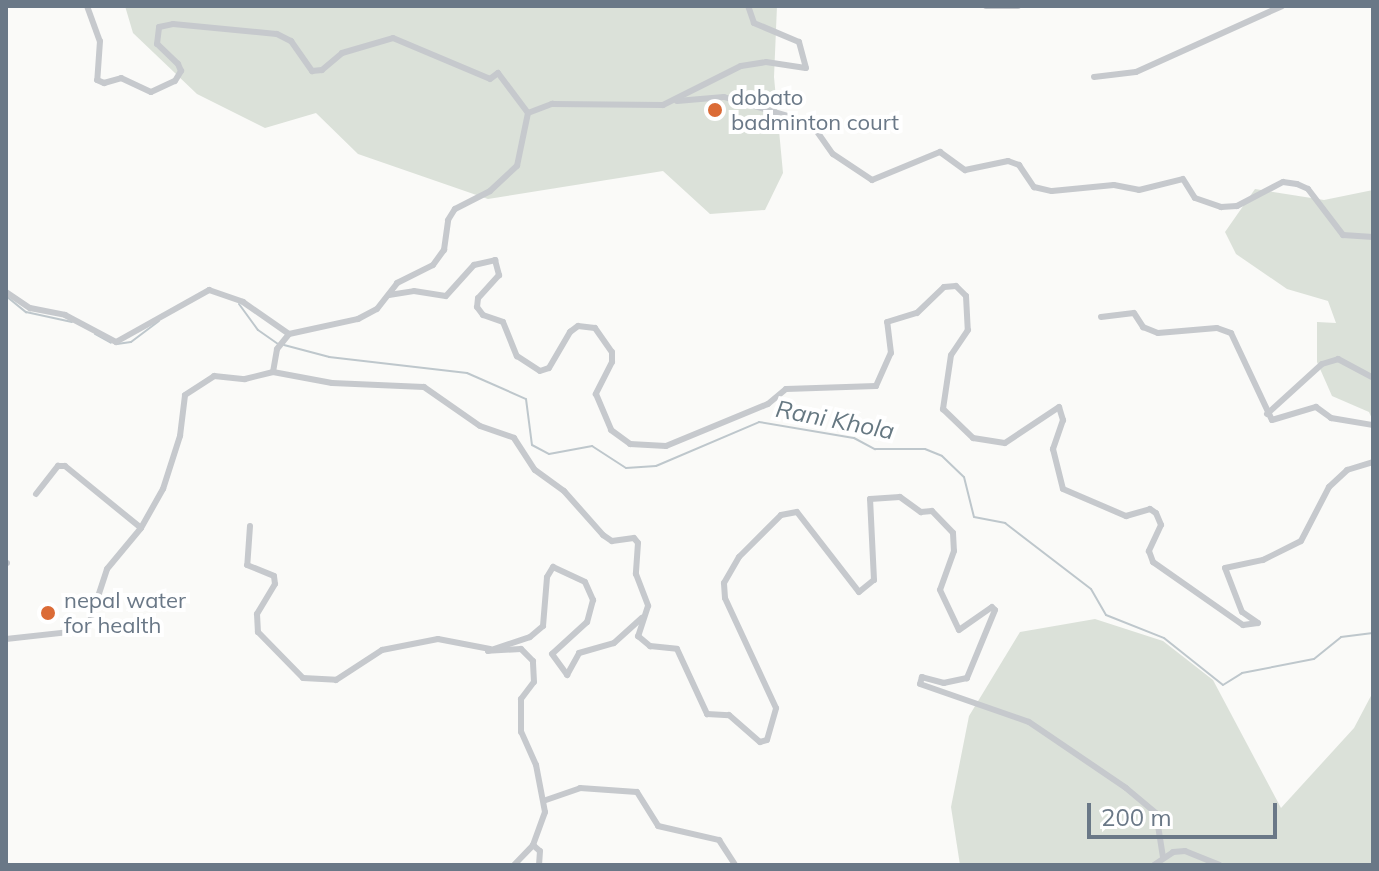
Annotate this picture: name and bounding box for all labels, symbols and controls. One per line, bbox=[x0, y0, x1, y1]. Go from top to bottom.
place label: dobato badminton court bbox=[731, 84, 899, 136]
marker: dobato badminton court bbox=[706, 101, 724, 119]
water label: Rani Khola bbox=[773, 394, 897, 446]
place label: nepal water for health bbox=[64, 587, 186, 638]
marker: nepal water for health bbox=[39, 604, 57, 622]
scale bar bbox=[1091, 787, 1281, 837]
text: 200 m bbox=[1101, 802, 1172, 832]

